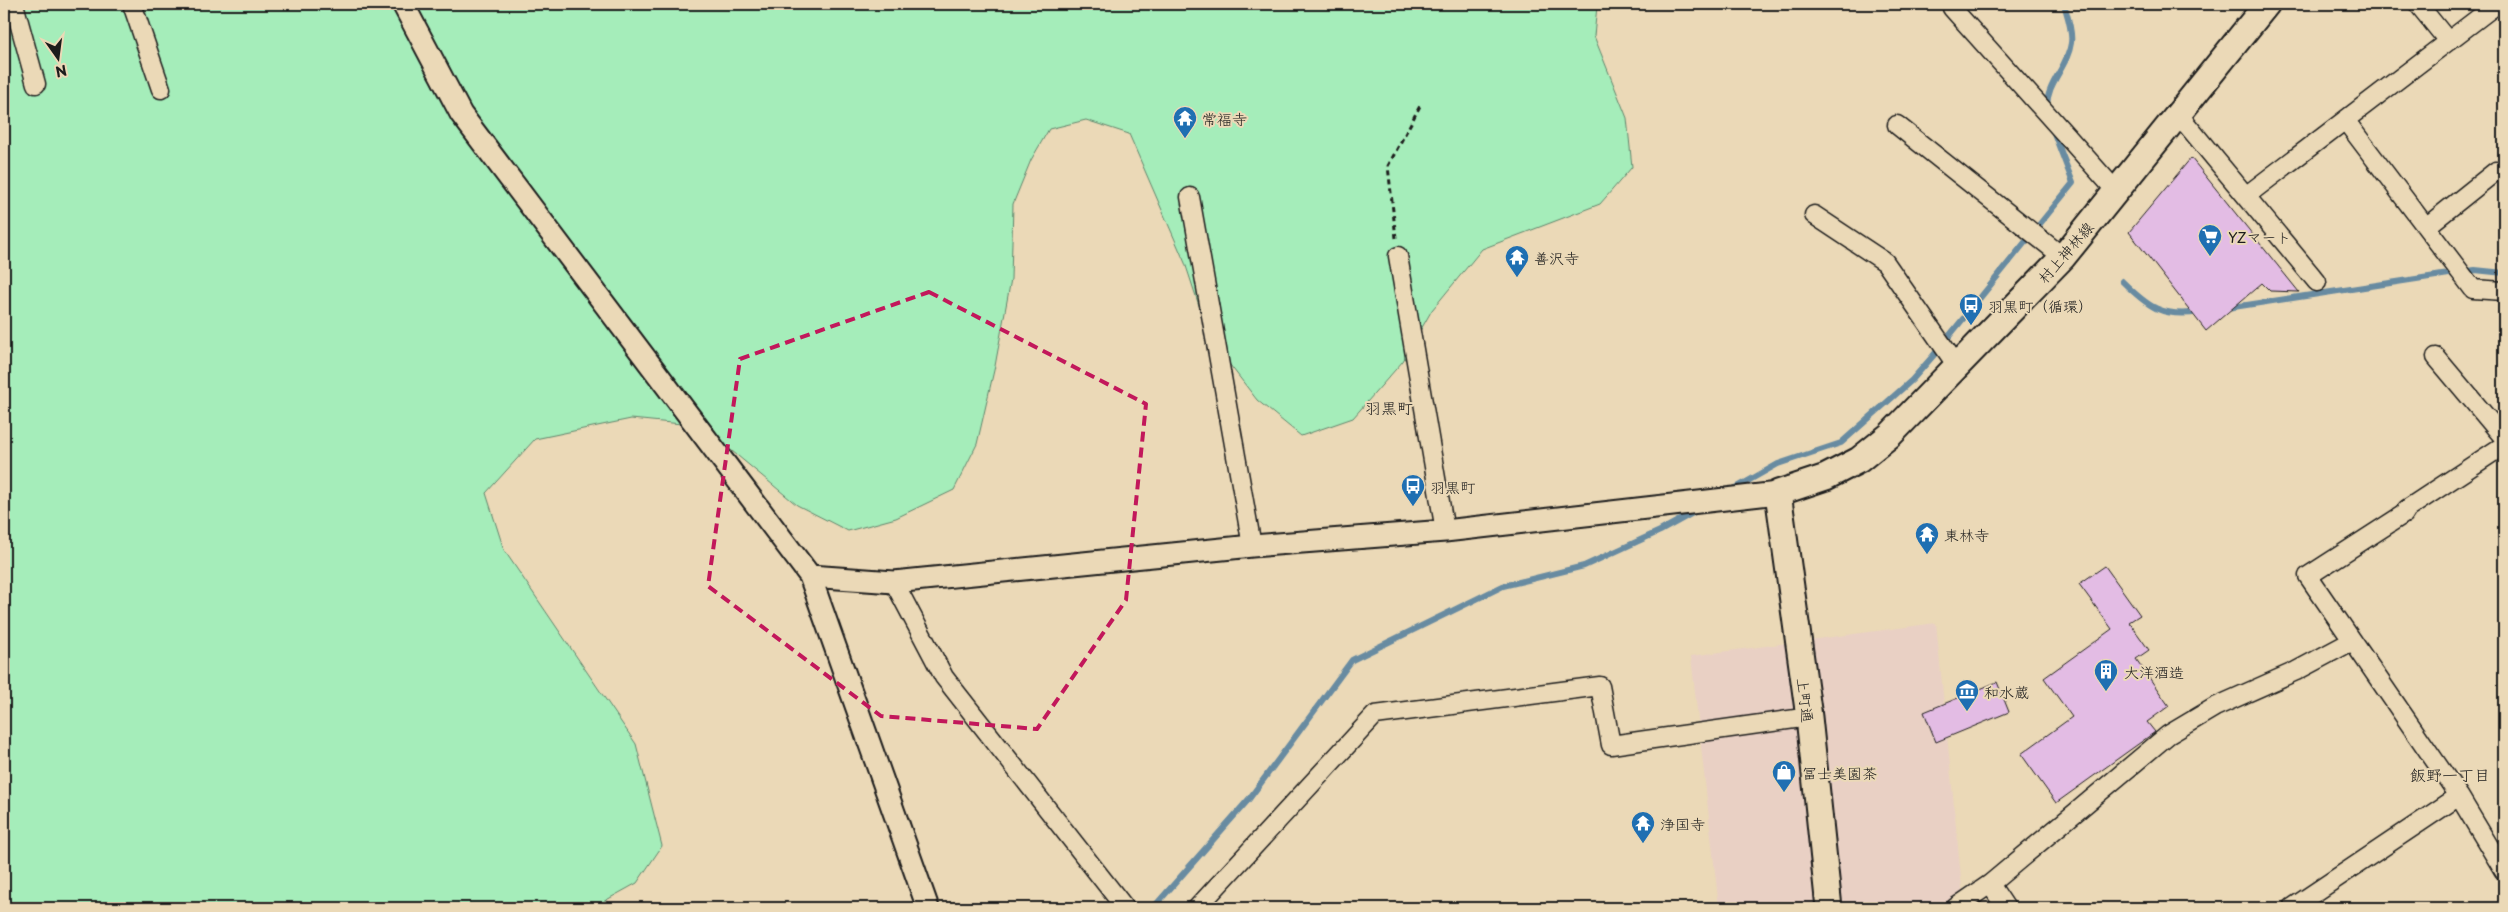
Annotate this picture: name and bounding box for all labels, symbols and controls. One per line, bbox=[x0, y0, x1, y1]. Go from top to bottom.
north arrow bbox=[32, 32, 82, 82]
text: N bbox=[53, 60, 69, 83]
temple icon: 常福寺 bbox=[1172, 105, 1198, 139]
place label: 常福寺 bbox=[1202, 107, 1247, 130]
street label: 村上神林線 bbox=[2032, 216, 2098, 288]
supermarket icon: YZマート bbox=[2197, 223, 2223, 257]
place label: YZマート bbox=[2228, 225, 2292, 248]
temple icon: 善沢寺 bbox=[1504, 244, 1530, 278]
place label: 善沢寺 bbox=[1534, 246, 1579, 269]
bus stop icon: 羽黒町（循環） bbox=[1958, 292, 1984, 326]
place label: 羽黒町（循環） bbox=[1988, 294, 2093, 317]
district label: 羽黒町 bbox=[1365, 395, 1413, 419]
bus stop icon: 羽黒町 bbox=[1400, 473, 1426, 507]
place label: 羽黒町 bbox=[1430, 475, 1476, 498]
temple icon: 東林寺 bbox=[1914, 521, 1940, 555]
place label: 東林寺 bbox=[1944, 523, 1989, 546]
building icon: 大洋酒造 bbox=[2093, 658, 2119, 692]
place label: 大洋酒造 bbox=[2124, 660, 2184, 683]
street label: 上町通 bbox=[1792, 676, 1820, 724]
museum icon: 和水蔵 bbox=[1954, 678, 1980, 712]
place label: 和水蔵 bbox=[1984, 680, 2029, 703]
shop icon: 冨士美園茶 bbox=[1771, 759, 1797, 793]
place label: 冨士美園茶 bbox=[1802, 761, 1877, 784]
district label: 飯野一丁目 bbox=[2410, 762, 2490, 786]
temple icon: 浄国寺 bbox=[1630, 810, 1656, 844]
place label: 浄国寺 bbox=[1660, 812, 1705, 835]

